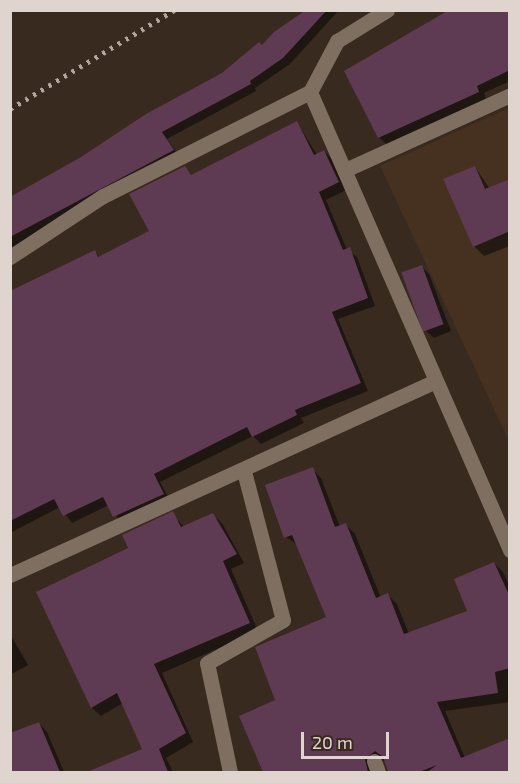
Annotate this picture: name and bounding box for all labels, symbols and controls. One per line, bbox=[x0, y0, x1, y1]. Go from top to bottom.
scale bar bbox=[304, 720, 392, 758]
text: 20 m bbox=[312, 731, 353, 753]

